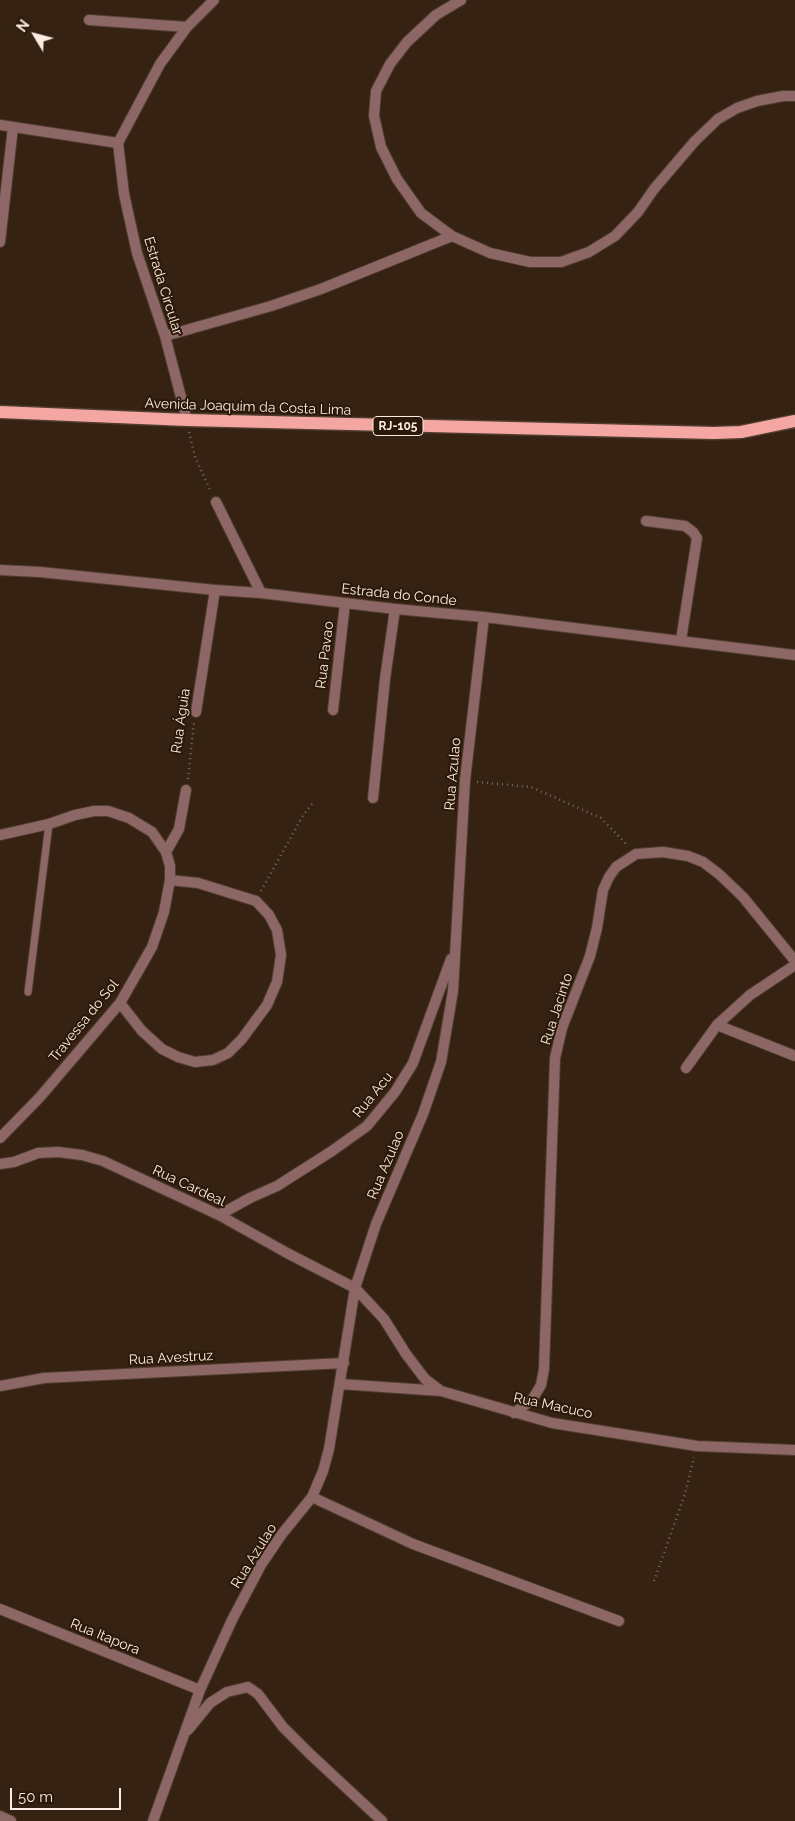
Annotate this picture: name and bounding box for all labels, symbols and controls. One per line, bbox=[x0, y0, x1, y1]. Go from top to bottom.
north arrow bbox=[10, 10, 60, 60]
text: N bbox=[13, 17, 33, 35]
street label: Estrada Circular bbox=[140, 235, 186, 337]
street label: Avenida Joaquim da Costa Lima bbox=[144, 395, 352, 419]
road number: RJ-105 bbox=[373, 416, 423, 436]
street label: Estrada do Conde bbox=[340, 581, 458, 609]
street label: Rua Pavao bbox=[313, 620, 337, 690]
street label: Rua Águia bbox=[168, 687, 194, 755]
street label: Rua Azulao bbox=[441, 737, 465, 811]
street label: Rua Jacinto bbox=[537, 971, 577, 1047]
street label: Travessa do Sol bbox=[46, 976, 122, 1066]
street label: Rua Acu bbox=[350, 1069, 396, 1121]
street label: Rua Azulao bbox=[364, 1128, 408, 1202]
street label: Rua Cardeal bbox=[150, 1162, 228, 1210]
street label: Rua Avestruz bbox=[128, 1347, 214, 1369]
street label: Rua Macuco bbox=[512, 1389, 594, 1423]
street label: Rua Azulao bbox=[228, 1521, 280, 1591]
street label: Rua Itapora bbox=[68, 1615, 142, 1659]
scale bar bbox=[12, 1778, 124, 1810]
text: 50 m bbox=[18, 1788, 53, 1806]

